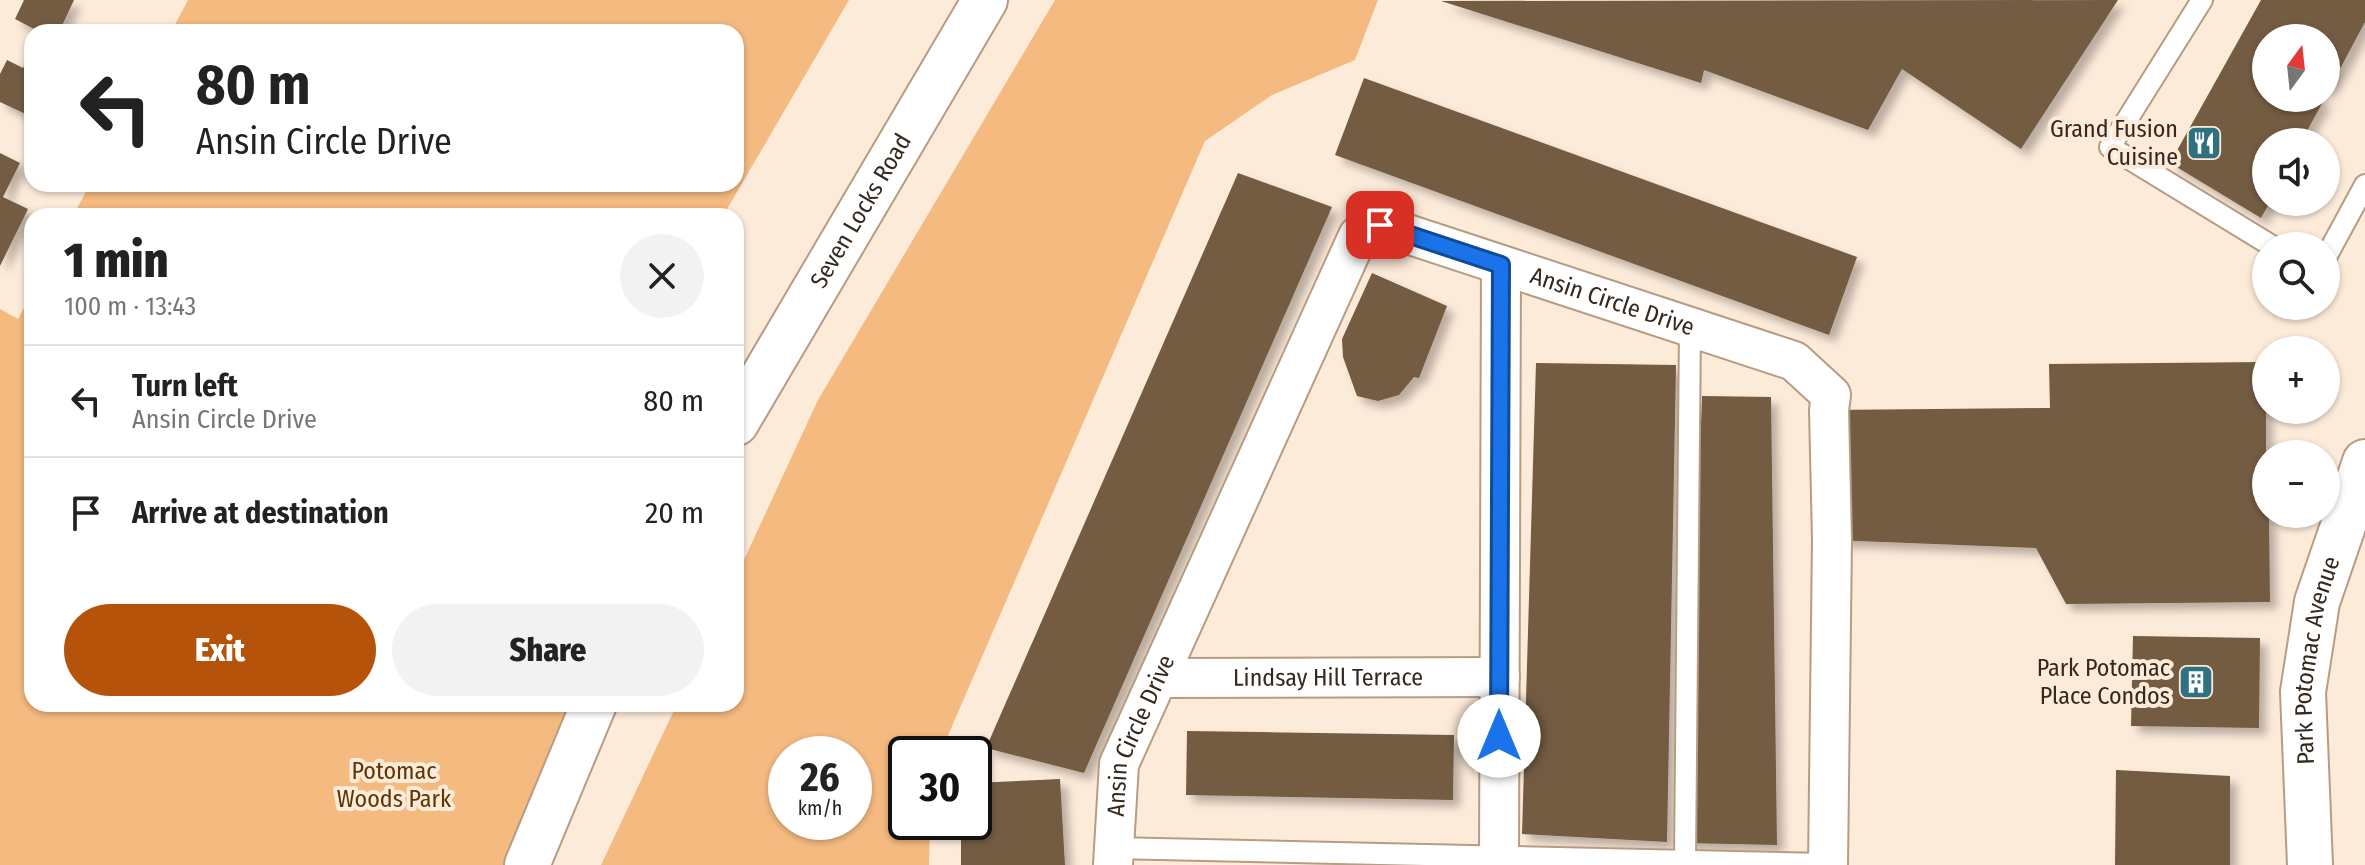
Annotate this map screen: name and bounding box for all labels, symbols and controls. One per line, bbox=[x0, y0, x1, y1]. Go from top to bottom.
north arrow bbox=[2252, 24, 2340, 112]
map controls bbox=[2252, 24, 2340, 528]
text: 80 m bbox=[196, 52, 311, 119]
icon: left bbox=[64, 56, 168, 160]
place label: Grand Fusion Cuisine bbox=[2050, 115, 2178, 171]
text: Ansin Circle Drive bbox=[196, 120, 452, 164]
restaurant icon: Grand Fusion Cuisine bbox=[2185, 124, 2223, 162]
button: sound bbox=[2252, 128, 2340, 216]
street label: Seven Locks Road bbox=[805, 129, 917, 293]
pin bbox=[1346, 191, 1414, 259]
icon: arrive bbox=[1358, 203, 1402, 247]
text: 1 min bbox=[64, 232, 168, 290]
button: search bbox=[2252, 232, 2340, 320]
button: close bbox=[620, 234, 704, 318]
street label: Ansin Circle Drive bbox=[1527, 261, 1698, 341]
text: 100 m · 13:43 bbox=[64, 291, 196, 322]
button: + bbox=[2252, 336, 2340, 424]
text: Turn left bbox=[132, 368, 238, 404]
icon: left bbox=[64, 379, 108, 423]
text: 80 m bbox=[643, 383, 704, 419]
text: Ansin Circle Drive bbox=[132, 404, 317, 435]
button: − bbox=[2252, 440, 2340, 528]
icon: arrive bbox=[64, 491, 108, 535]
text: Arrive at destination bbox=[132, 495, 389, 531]
text: 20 m bbox=[645, 495, 704, 531]
street label: Park Potomac Avenue bbox=[2289, 553, 2346, 765]
button: Exit bbox=[64, 604, 376, 696]
button: Share bbox=[392, 604, 704, 696]
street label: Ansin Circle Drive bbox=[1102, 651, 1180, 817]
place label: Park Potomac Place Condos bbox=[2037, 654, 2170, 710]
street label: Lindsay Hill Terrace bbox=[1233, 663, 1423, 692]
building icon: Park Potomac Place Condos bbox=[2177, 663, 2215, 701]
position arrow bbox=[1457, 694, 1541, 778]
speed limit sign: 30 bbox=[888, 736, 992, 840]
text: 26 bbox=[800, 754, 840, 802]
park label: Potomac Woods Park bbox=[337, 757, 452, 813]
text: km/h bbox=[798, 796, 842, 820]

